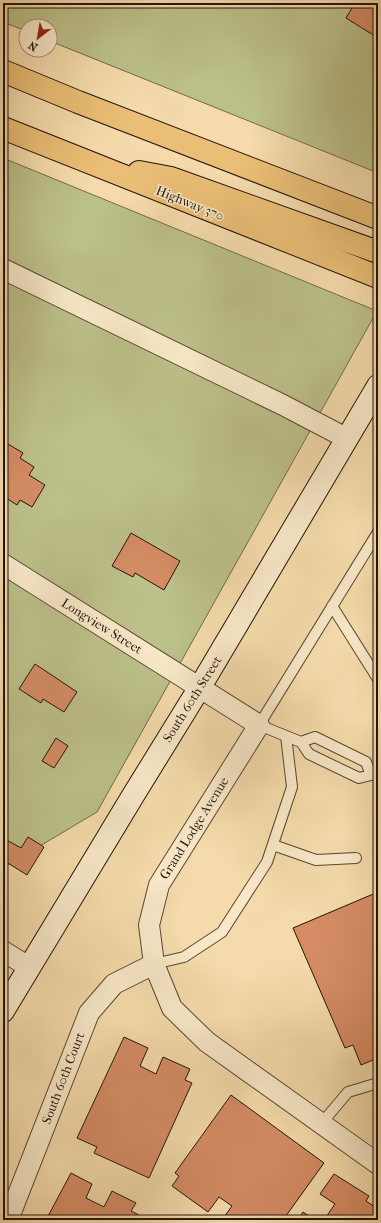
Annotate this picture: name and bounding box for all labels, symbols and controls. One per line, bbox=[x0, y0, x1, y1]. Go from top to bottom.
north arrow bbox=[18, 18, 58, 58]
text: N bbox=[26, 38, 40, 54]
street label: Highway 370 bbox=[154, 183, 226, 223]
street label: Longview Street bbox=[59, 595, 145, 657]
street label: South 60th Street bbox=[160, 653, 225, 745]
street label: Grand Lodge Avenue bbox=[156, 774, 232, 882]
street label: South 60th Court bbox=[39, 1030, 88, 1126]

